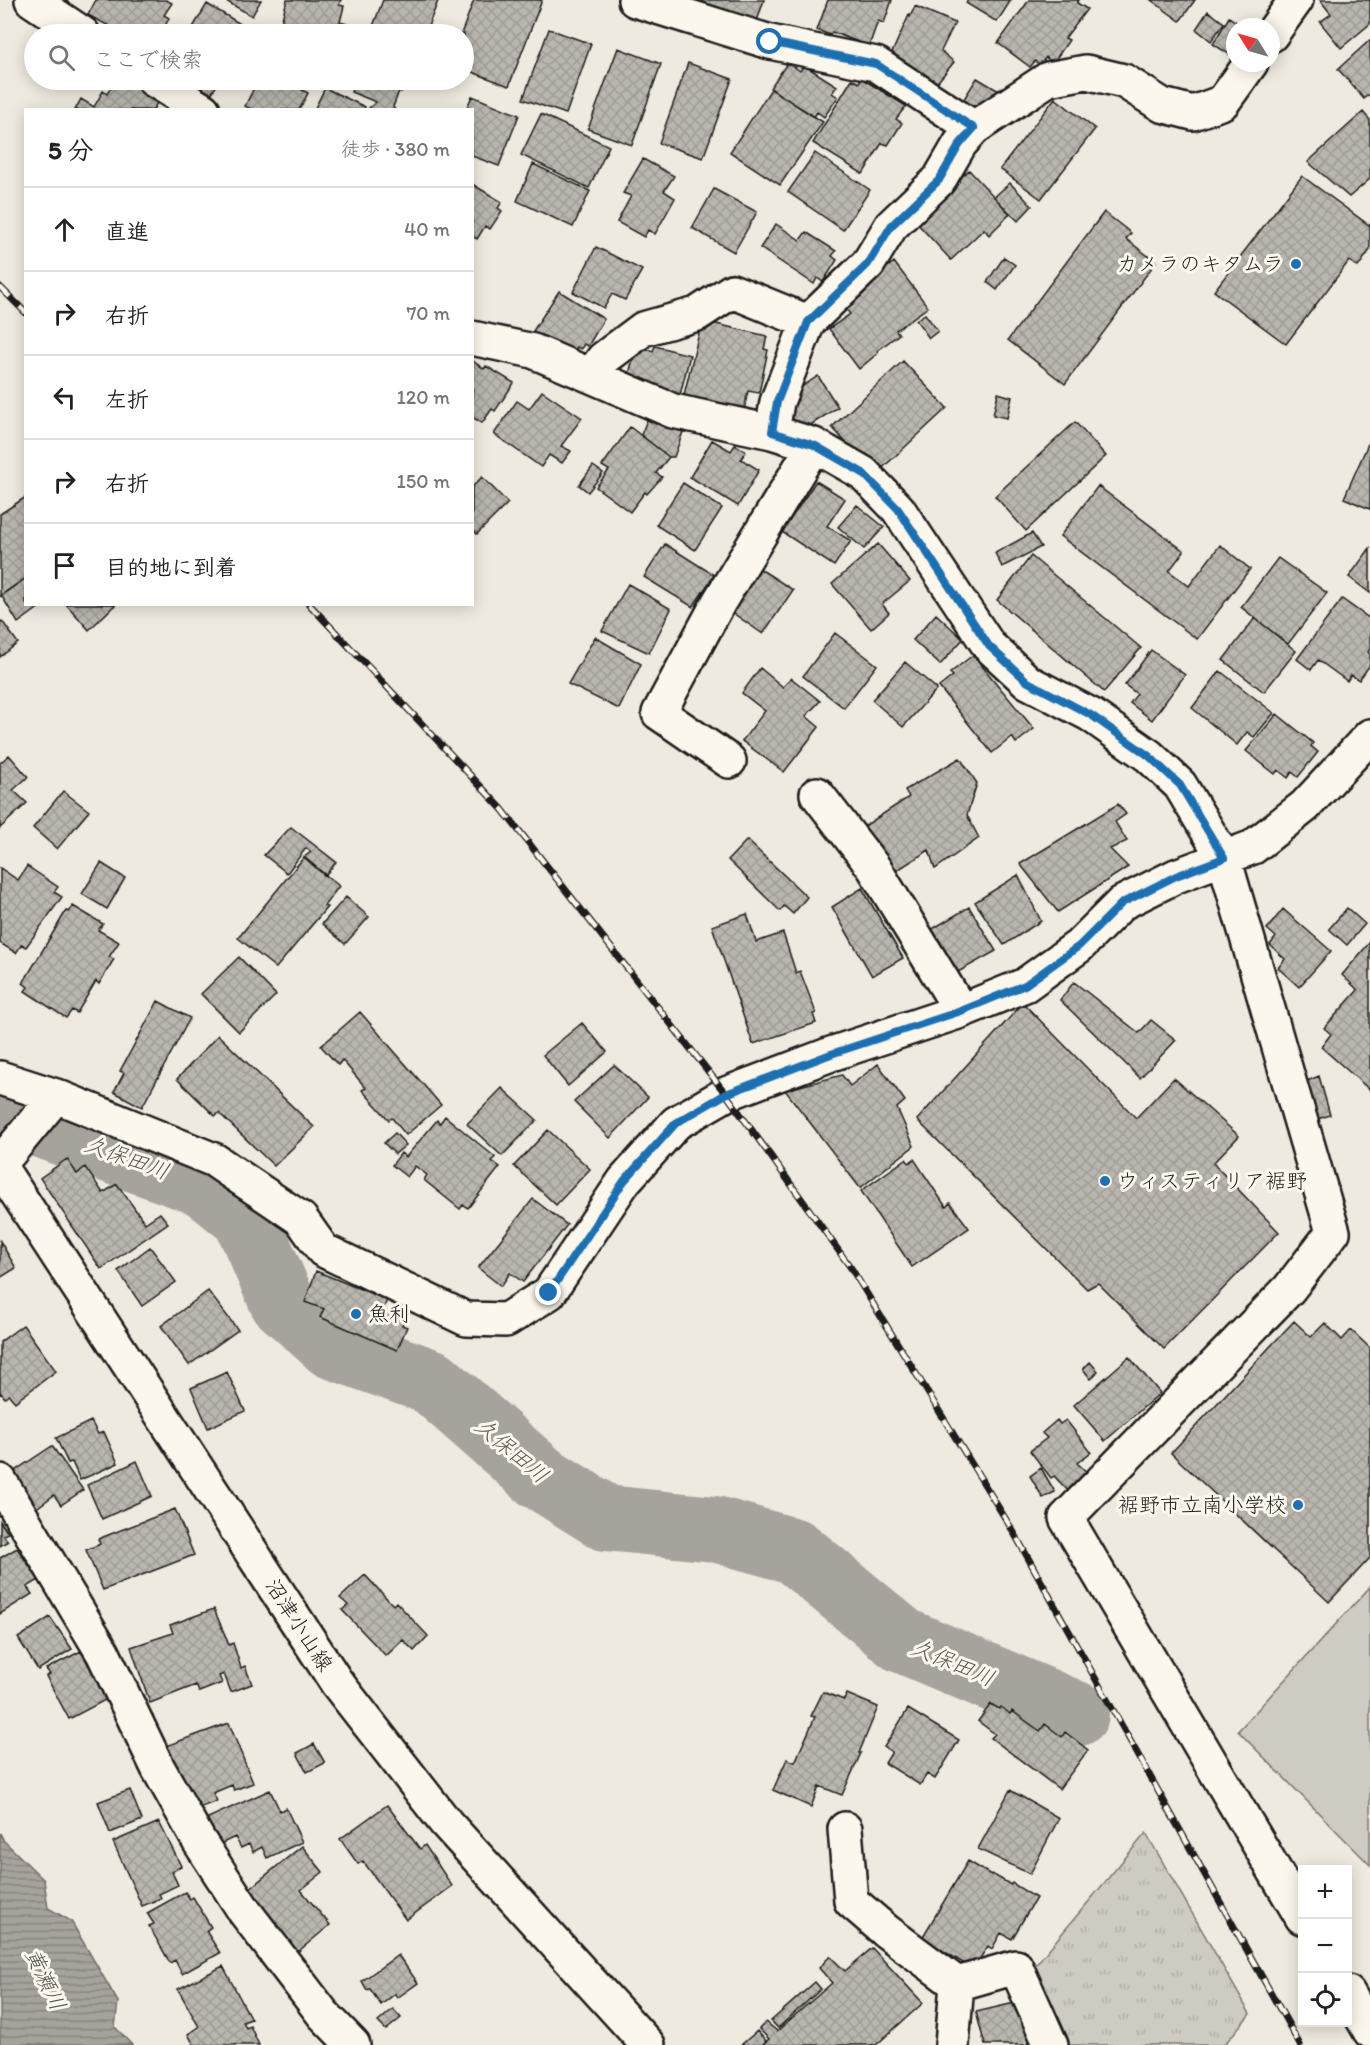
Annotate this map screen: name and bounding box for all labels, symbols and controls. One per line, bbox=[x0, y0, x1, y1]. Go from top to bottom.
north arrow bbox=[1226, 18, 1280, 72]
search box bbox=[24, 24, 474, 90]
route start bbox=[756, 28, 782, 54]
icon: search bbox=[45, 41, 78, 74]
text: ここで検索 bbox=[93, 46, 203, 73]
text: 5 分 bbox=[48, 134, 94, 166]
text: 徒歩 · 380 m bbox=[341, 137, 450, 161]
icon: ahead bbox=[48, 213, 81, 246]
text: 40 m bbox=[404, 217, 450, 241]
text: 直進 bbox=[105, 218, 149, 245]
place label: カメラのキタムラ bbox=[1116, 251, 1284, 276]
marker: カメラのキタムラ bbox=[1289, 257, 1303, 271]
icon: right bbox=[48, 297, 81, 330]
text: 70 m bbox=[406, 301, 450, 325]
text: 右折 bbox=[105, 302, 149, 329]
icon: left bbox=[48, 381, 81, 414]
text: 120 m bbox=[397, 385, 450, 409]
text: 左折 bbox=[105, 386, 149, 413]
icon: right bbox=[48, 465, 81, 498]
text: 150 m bbox=[397, 469, 450, 493]
text: 右折 bbox=[105, 470, 149, 497]
icon: arrive bbox=[48, 549, 81, 582]
text: 目的地に到着 bbox=[105, 554, 237, 581]
water label: 久保田川 bbox=[81, 1130, 173, 1185]
place label: ウィスティリア裾野 bbox=[1117, 1168, 1307, 1193]
marker: ウィスティリア裾野 bbox=[1098, 1174, 1112, 1188]
route end bbox=[535, 1279, 561, 1305]
place label: 魚利 bbox=[368, 1301, 410, 1326]
marker: 魚利 bbox=[349, 1307, 363, 1321]
water label: 久保田川 bbox=[469, 1412, 554, 1489]
place label: 裾野市立南小学校 bbox=[1118, 1492, 1286, 1517]
marker: 裾野市立南小学校 bbox=[1291, 1498, 1305, 1512]
street label: 沼津小山線 bbox=[260, 1574, 338, 1676]
water label: 久保田川 bbox=[907, 1633, 999, 1692]
map controls bbox=[1298, 1865, 1352, 2027]
button: + bbox=[1298, 1865, 1352, 1919]
button: − bbox=[1298, 1919, 1352, 1973]
water label: 黄瀬川 bbox=[19, 1944, 72, 2015]
button: locate bbox=[1298, 1973, 1352, 2027]

